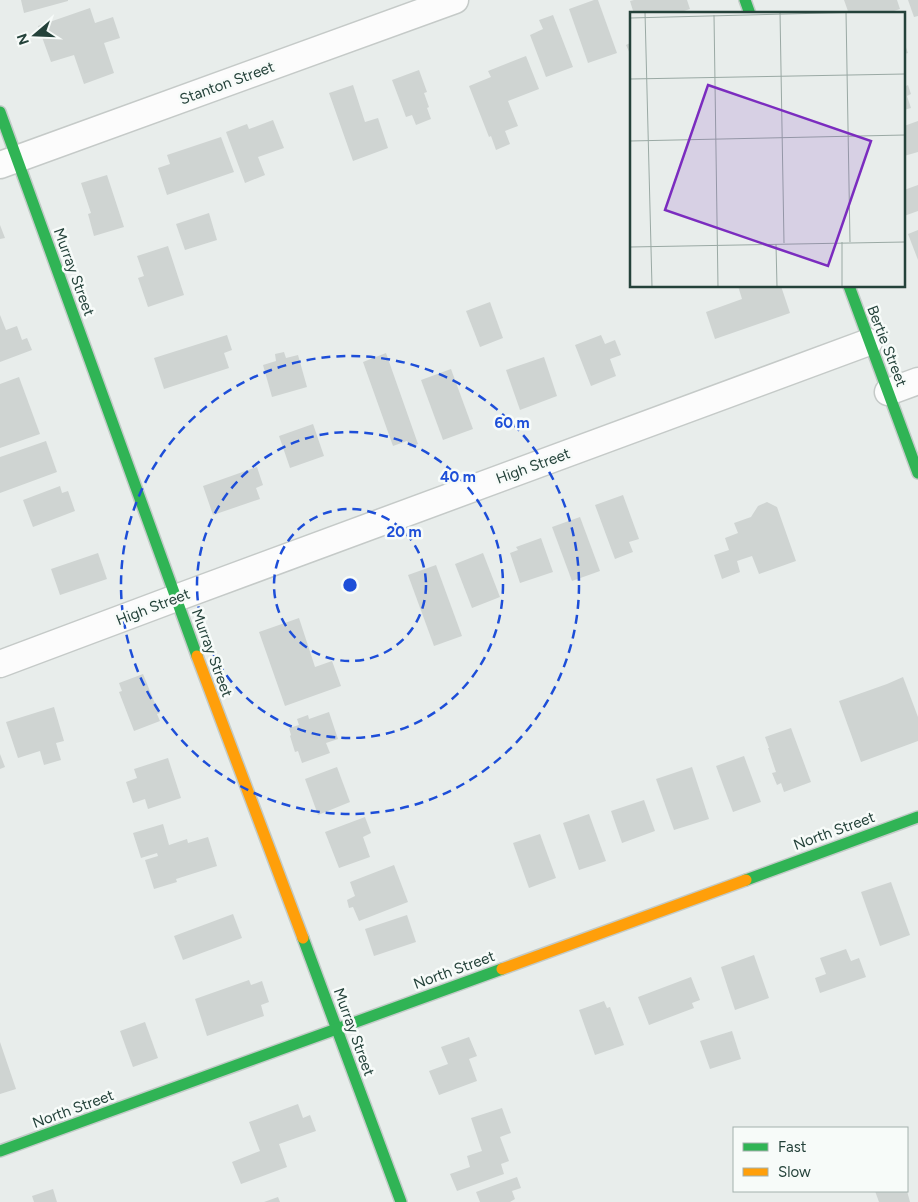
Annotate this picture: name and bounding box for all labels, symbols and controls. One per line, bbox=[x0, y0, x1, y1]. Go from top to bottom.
north arrow bbox=[10, 10, 60, 60]
inset map bbox=[630, 12, 906, 288]
text: N bbox=[13, 31, 33, 47]
street label: Stanton Street bbox=[177, 57, 277, 108]
street label: Murray Street bbox=[50, 226, 98, 319]
street label: Bertie Street bbox=[863, 303, 911, 389]
text: 60 m bbox=[494, 414, 530, 432]
street label: High Street bbox=[493, 444, 573, 488]
text: 40 m bbox=[440, 468, 476, 486]
text: 20 m bbox=[386, 523, 422, 541]
centre of rings bbox=[341, 576, 359, 594]
street label: High Street bbox=[114, 585, 193, 629]
street label: Murray Street bbox=[188, 607, 236, 700]
street label: North Street bbox=[791, 808, 877, 854]
street label: North Street bbox=[411, 947, 497, 993]
street label: Murray Street bbox=[330, 986, 378, 1079]
street label: North Street bbox=[30, 1086, 116, 1132]
legend bbox=[733, 1127, 908, 1192]
text: Fast bbox=[778, 1138, 807, 1156]
text: Slow bbox=[778, 1163, 811, 1181]

